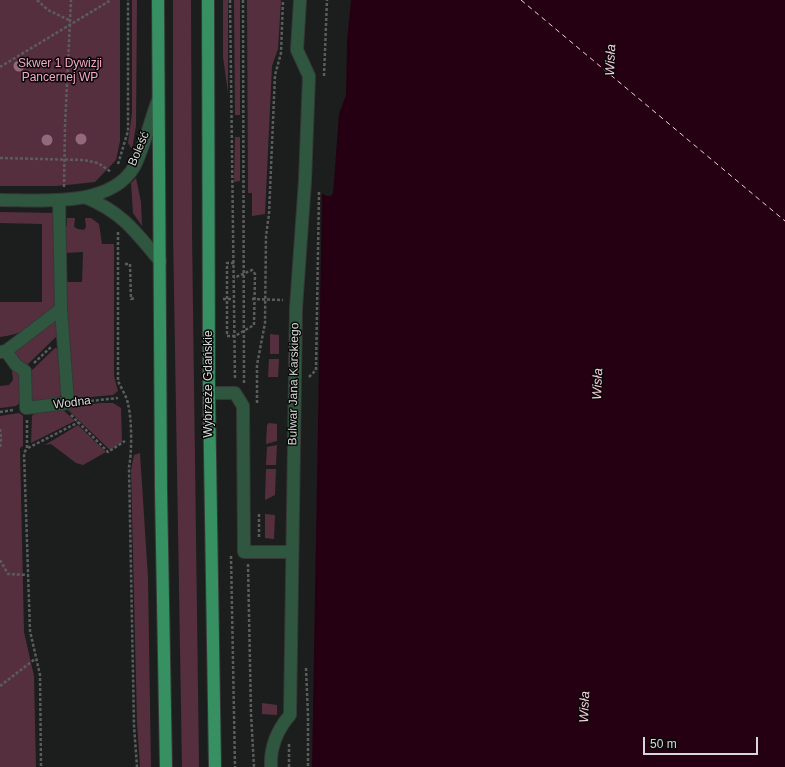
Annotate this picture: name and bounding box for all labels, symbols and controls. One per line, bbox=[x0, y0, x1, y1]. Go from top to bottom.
water label: Wisła bbox=[603, 44, 619, 76]
park label: Skwer 1 Dywizji Pancernej WP bbox=[18, 57, 102, 85]
street label: Boleść bbox=[125, 130, 153, 168]
street label: Bulwar Jana Karskiego bbox=[286, 323, 302, 445]
street label: Wybrzeże Gdańskie bbox=[202, 330, 216, 438]
water label: Wisła bbox=[590, 368, 606, 400]
street label: Wodna bbox=[52, 394, 92, 412]
water label: Wisła bbox=[577, 691, 593, 723]
scale bar bbox=[645, 729, 760, 755]
text: 50 m bbox=[650, 737, 677, 751]

